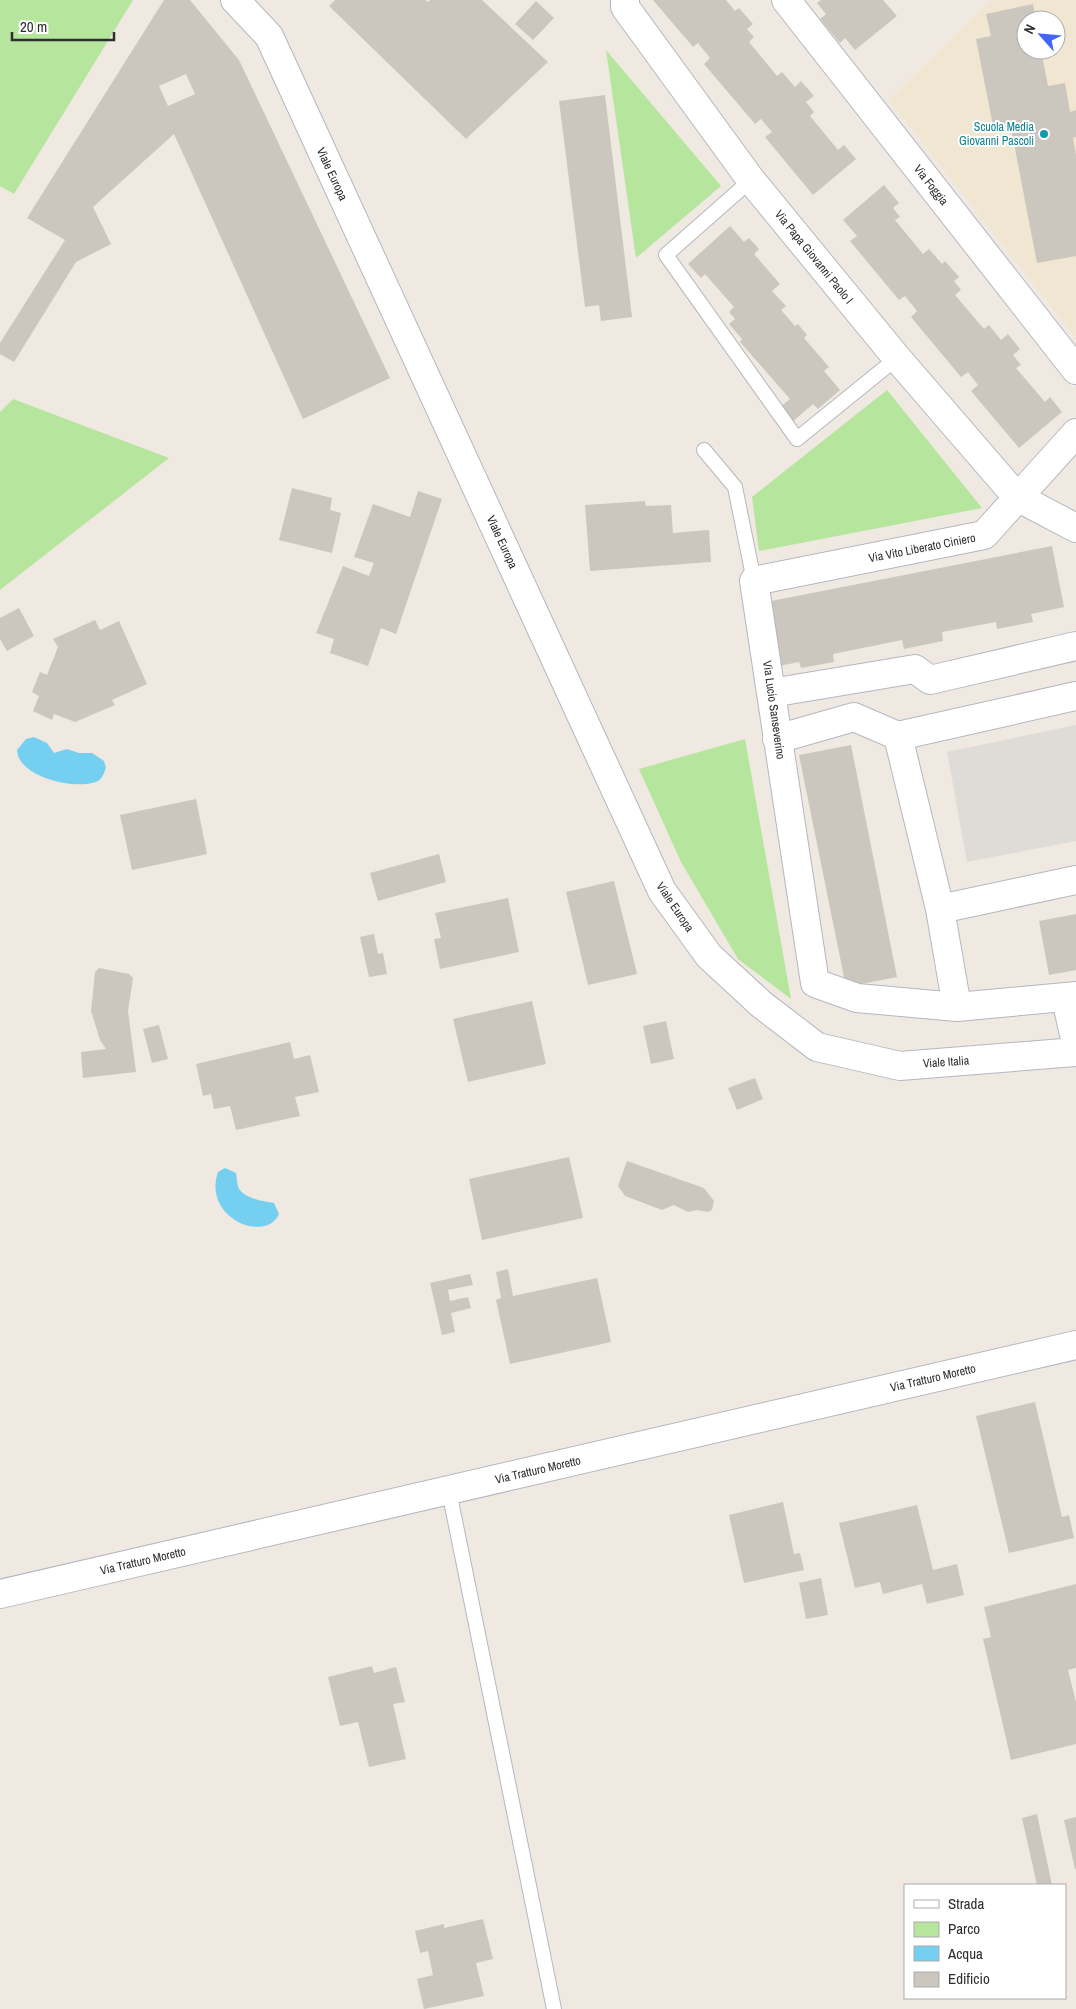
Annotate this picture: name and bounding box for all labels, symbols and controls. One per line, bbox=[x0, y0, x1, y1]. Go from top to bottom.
scale bar bbox=[12, 10, 115, 42]
north arrow bbox=[1016, 10, 1066, 60]
text: 20 m bbox=[20, 16, 47, 37]
text: N bbox=[1020, 21, 1039, 37]
place label: Scuola Media Giovanni Pascoli bbox=[959, 119, 1035, 149]
marker: Scuola Media Giovanni Pascoli bbox=[1038, 128, 1050, 140]
street label: Viale Europa bbox=[313, 145, 351, 204]
street label: Via Foggia bbox=[910, 161, 952, 209]
street label: Via Papa Giovanni Paolo I bbox=[771, 207, 857, 307]
street label: Viale Europa bbox=[483, 513, 521, 572]
street label: Via Vito Liberato Ciniero bbox=[867, 530, 977, 566]
street label: Via Lucio Sanseverino bbox=[759, 660, 789, 760]
street label: Viale Europa bbox=[653, 879, 698, 935]
street label: Viale Italia bbox=[922, 1052, 970, 1072]
street label: Via Tratturo Moretto bbox=[889, 1360, 977, 1396]
street label: Via Tratturo Moretto bbox=[494, 1452, 582, 1488]
street label: Via Tratturo Moretto bbox=[99, 1543, 187, 1579]
legend bbox=[904, 1884, 1066, 1999]
text: Strada bbox=[948, 1893, 984, 1914]
text: Parco bbox=[948, 1918, 980, 1939]
text: Acqua bbox=[947, 1943, 983, 1964]
text: Edificio bbox=[948, 1968, 990, 1989]

